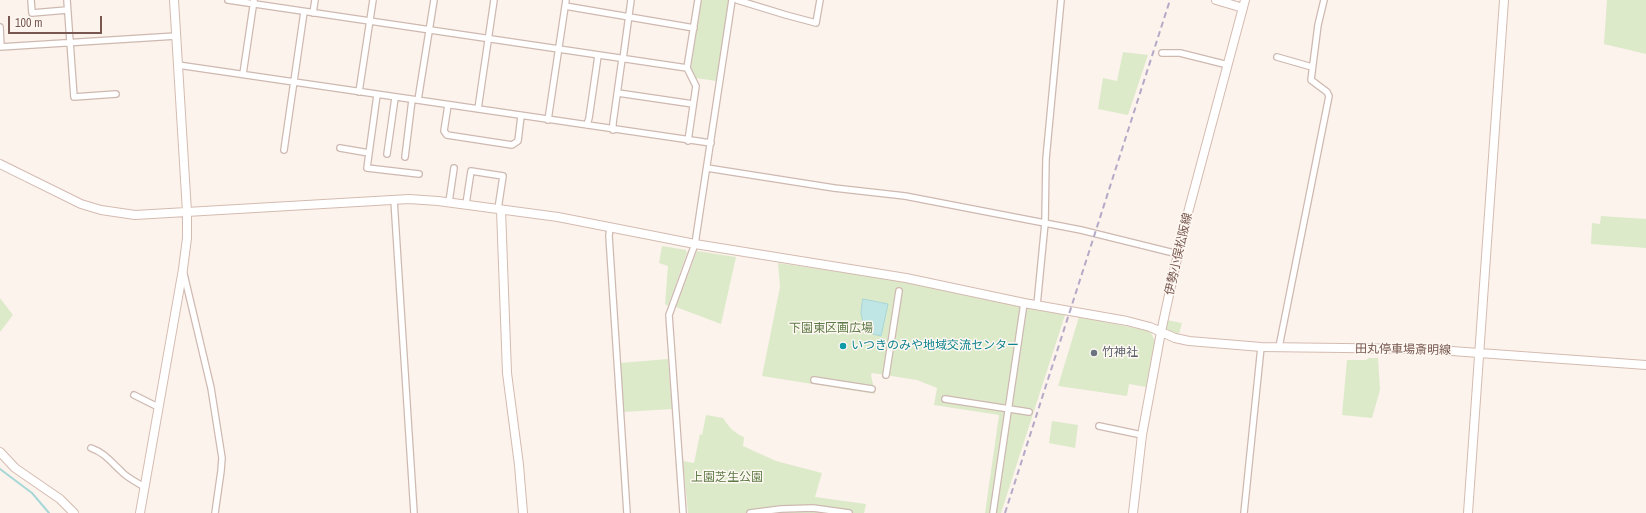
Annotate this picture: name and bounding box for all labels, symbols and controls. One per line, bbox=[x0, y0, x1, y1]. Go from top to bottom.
scale bar bbox=[10, 8, 104, 34]
text: 100 m bbox=[15, 15, 42, 31]
street label: 伊勢小俣松阪線 bbox=[1163, 211, 1195, 297]
park label: 下園東区画広場 bbox=[789, 322, 873, 336]
place label: いつきのみや地域交流センター bbox=[851, 339, 1019, 353]
marker: いつきのみや地域交流センター bbox=[838, 341, 848, 351]
street label: 田丸停車場斎明線 bbox=[1355, 342, 1451, 358]
place label: 竹神社 bbox=[1102, 346, 1138, 360]
marker: 竹神社 bbox=[1089, 348, 1099, 358]
park label: 上園芝生公園 bbox=[691, 471, 763, 485]

